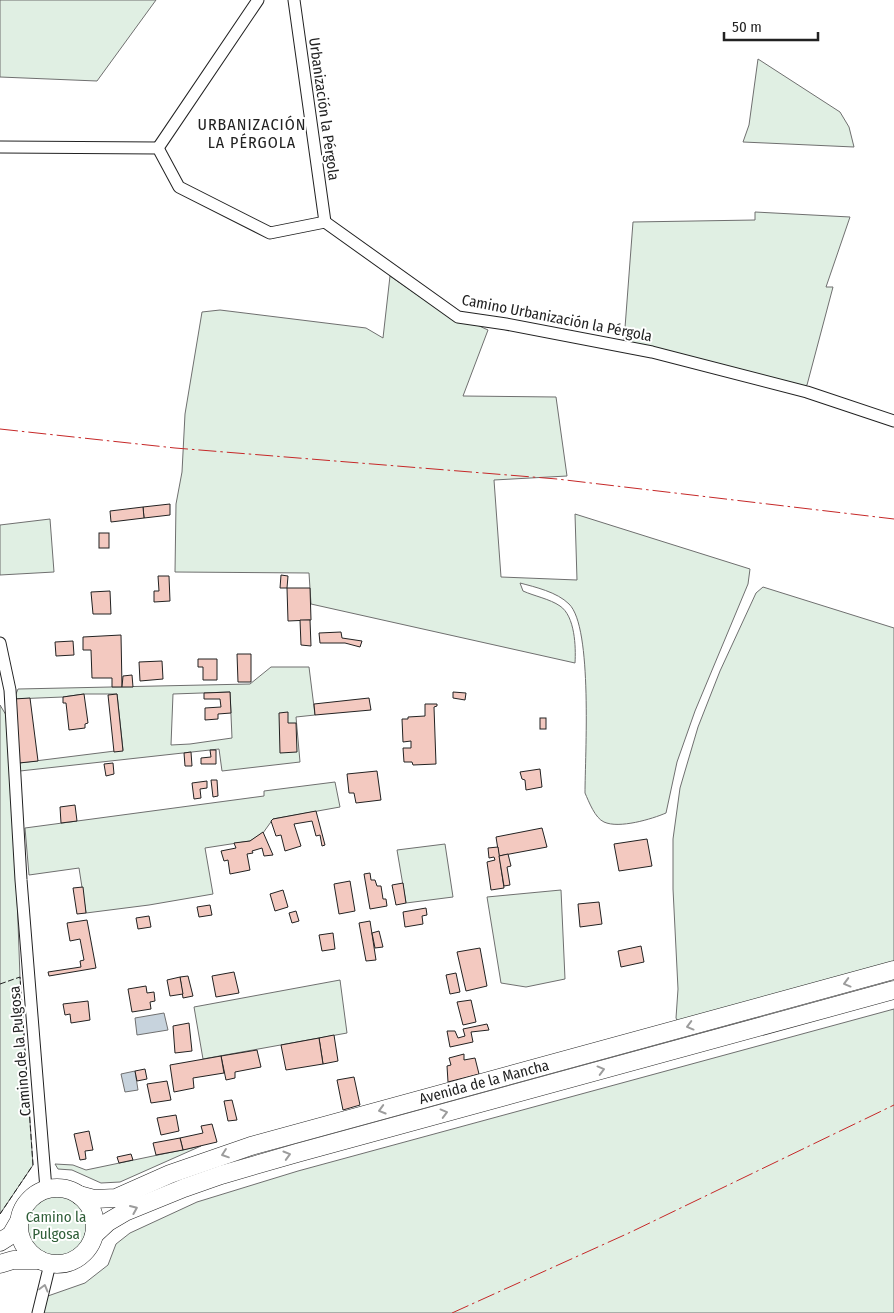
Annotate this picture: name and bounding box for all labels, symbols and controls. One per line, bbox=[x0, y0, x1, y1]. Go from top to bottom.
scale bar bbox=[724, 10, 818, 42]
text: 50 m bbox=[732, 18, 762, 36]
street label: Urbanización la Pérgola bbox=[305, 36, 343, 182]
district label: URBANIZACIÓN LA PÉRGOLA bbox=[197, 115, 307, 152]
street label: Camino Urbanización la Pérgola bbox=[460, 291, 654, 345]
one-way arrow bbox=[843, 977, 851, 988]
street label: Camino de la Pulgosa bbox=[5, 985, 35, 1117]
one-way arrow bbox=[687, 1020, 695, 1030]
street label: Avenida de la Mancha bbox=[417, 1056, 551, 1108]
one-way arrow bbox=[597, 1065, 605, 1076]
one-way arrow bbox=[378, 1105, 386, 1115]
one-way arrow bbox=[440, 1108, 448, 1118]
one-way arrow bbox=[221, 1148, 230, 1158]
one-way arrow bbox=[283, 1151, 291, 1161]
one-way arrow bbox=[129, 1204, 138, 1215]
park label: Camino la Pulgosa bbox=[26, 1208, 86, 1243]
one-way arrow bbox=[38, 1284, 49, 1293]

